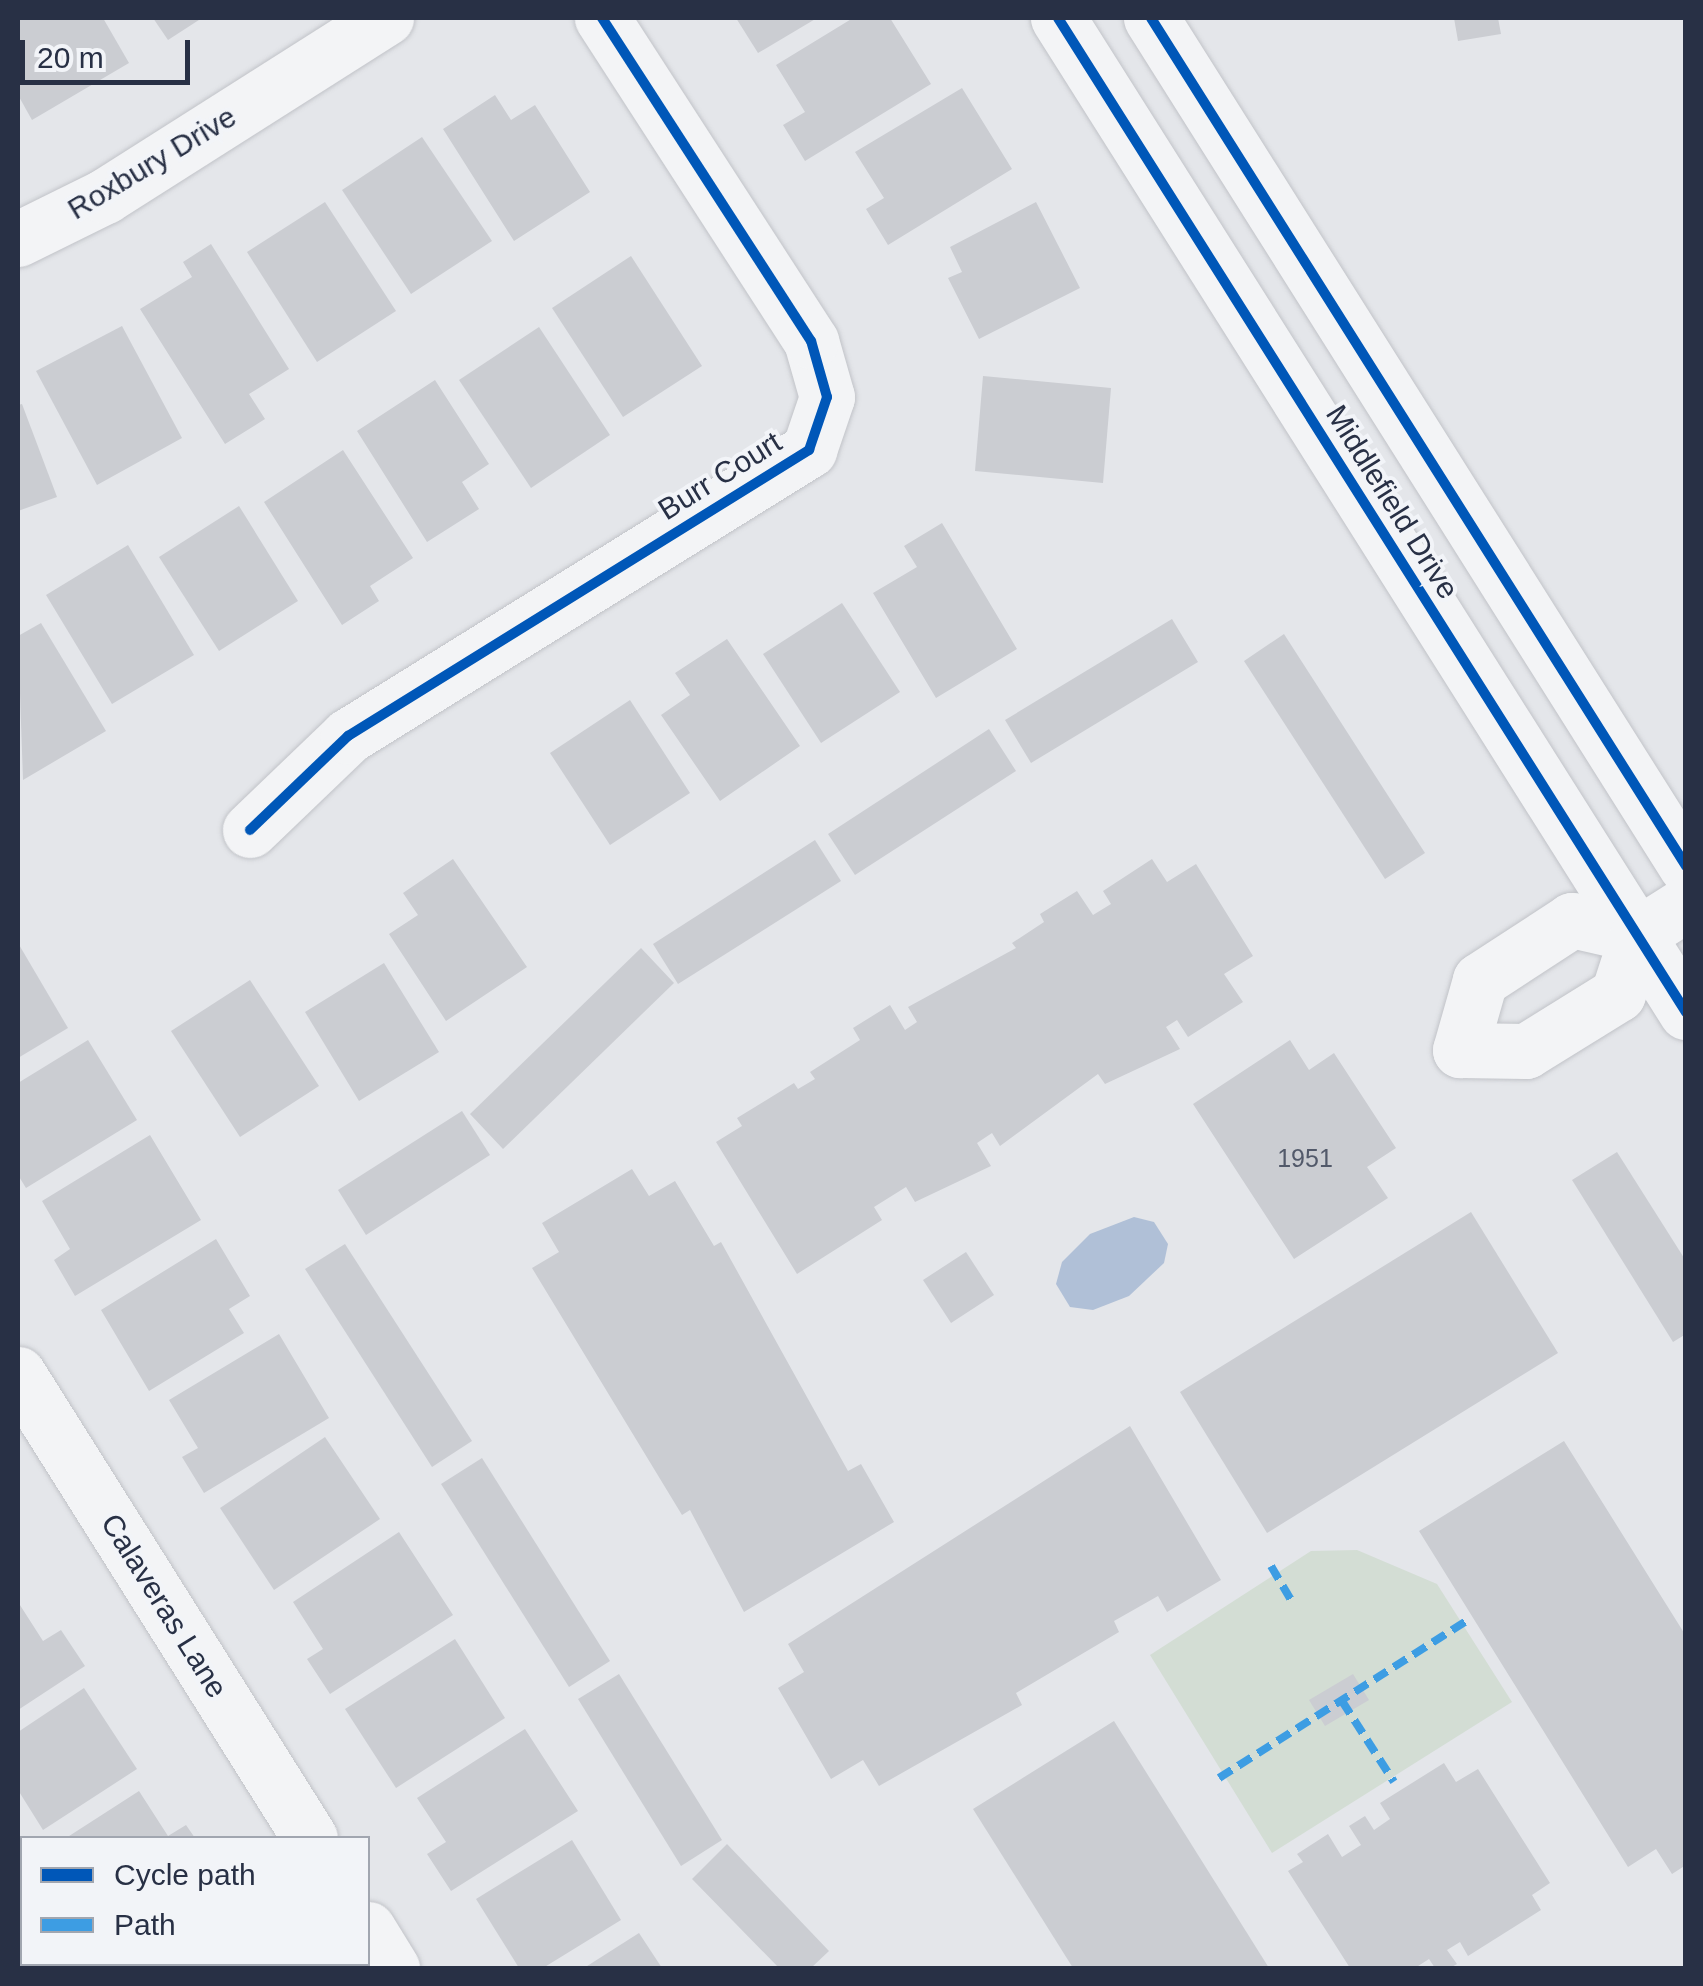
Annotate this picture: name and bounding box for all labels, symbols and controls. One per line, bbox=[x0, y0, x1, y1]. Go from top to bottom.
scale bar bbox=[25, 20, 195, 82]
text: 20 m bbox=[37, 41, 104, 74]
street label: Roxbury Drive bbox=[61, 99, 243, 227]
street label: Middlefield Drive bbox=[1318, 398, 1466, 606]
street label: Burr Court bbox=[652, 424, 788, 528]
house number: 1951 bbox=[1277, 1143, 1333, 1173]
street label: Calaveras Lane bbox=[93, 1507, 235, 1705]
legend bbox=[20, 1836, 370, 1966]
text: Cycle path bbox=[114, 1858, 256, 1891]
text: Path bbox=[114, 1908, 176, 1941]

